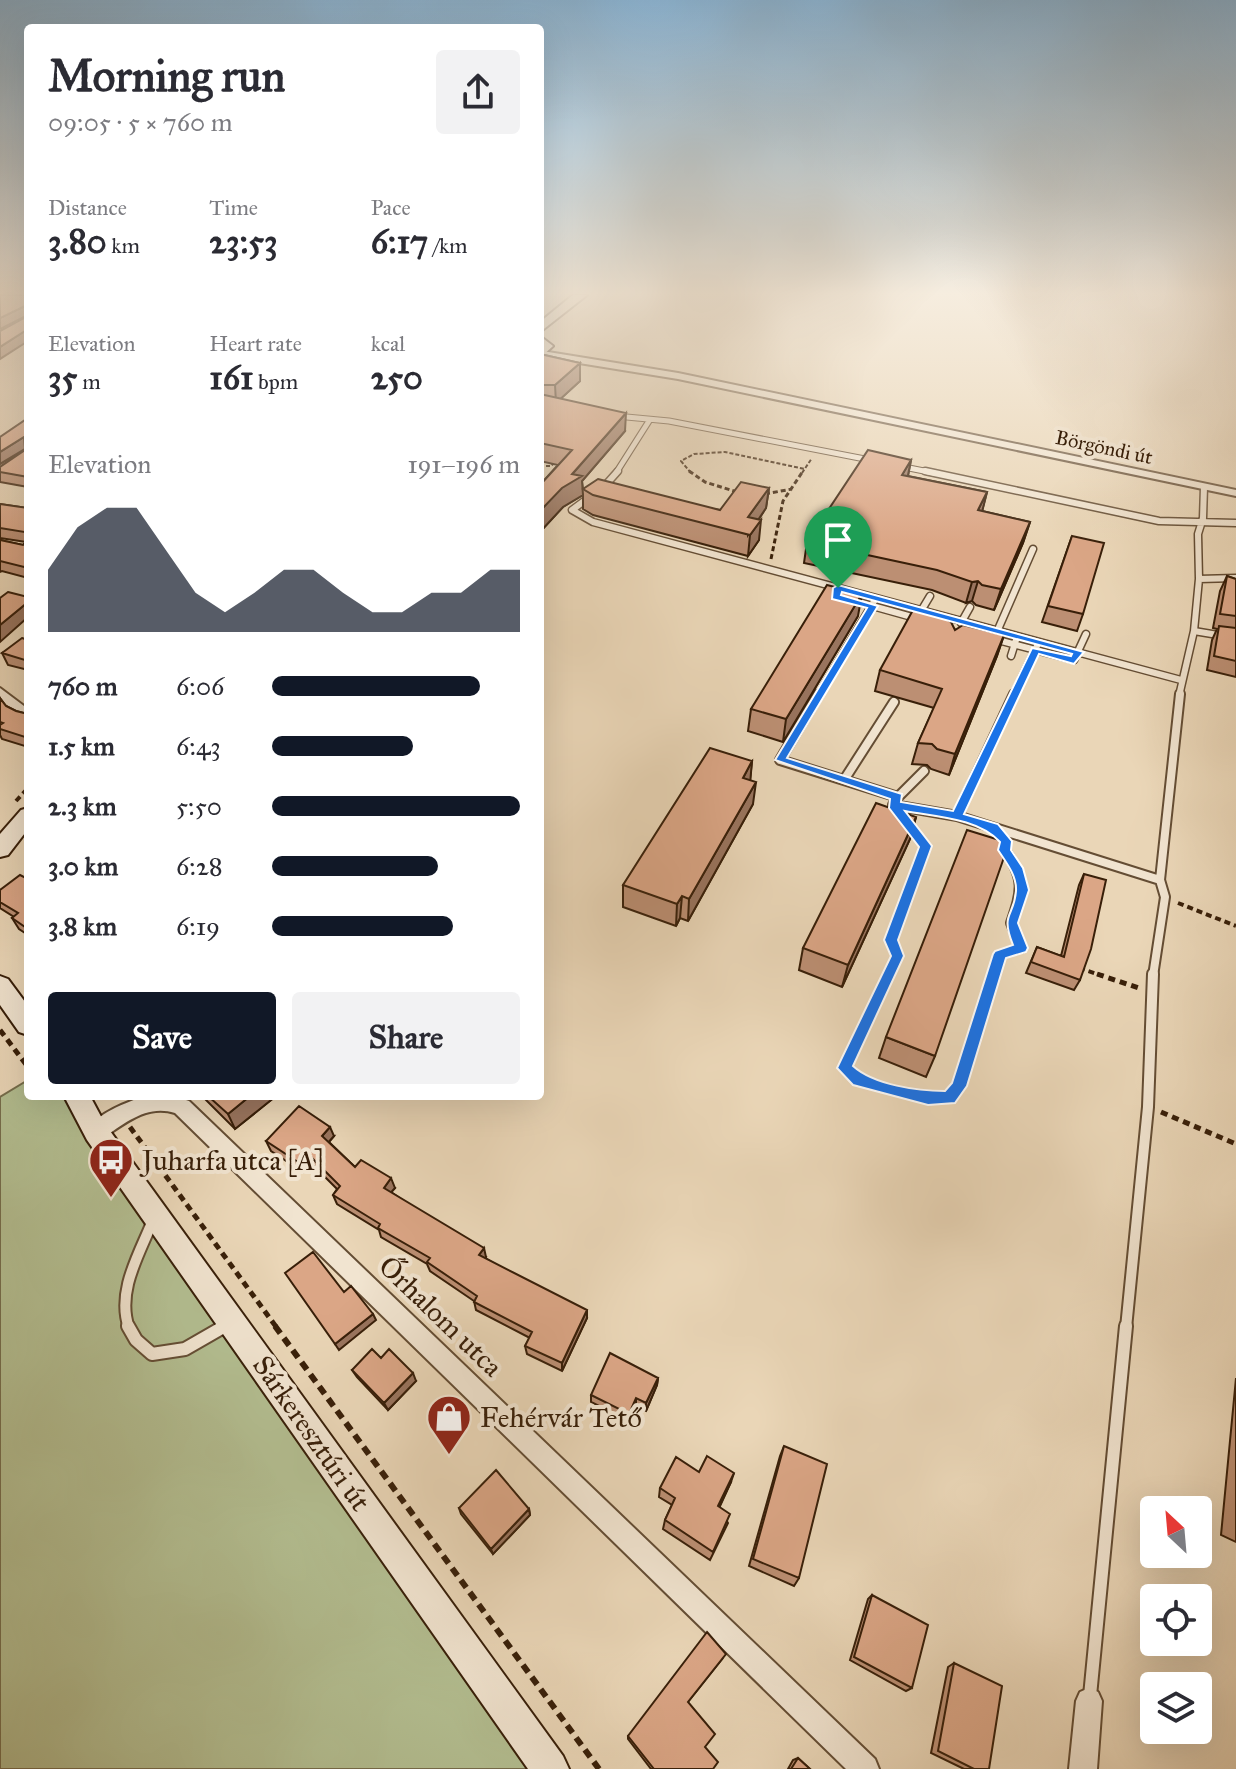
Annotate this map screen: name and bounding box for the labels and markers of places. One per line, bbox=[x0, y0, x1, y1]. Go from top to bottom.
pin bbox=[804, 506, 872, 588]
bus stop icon: Juharfa utca [A] bbox=[87, 1136, 135, 1199]
place label: Juharfa utca [A] bbox=[139, 1143, 324, 1178]
shop icon: Fehérvár Tető bbox=[425, 1393, 473, 1456]
place label: Fehérvár Tető bbox=[480, 1400, 642, 1435]

